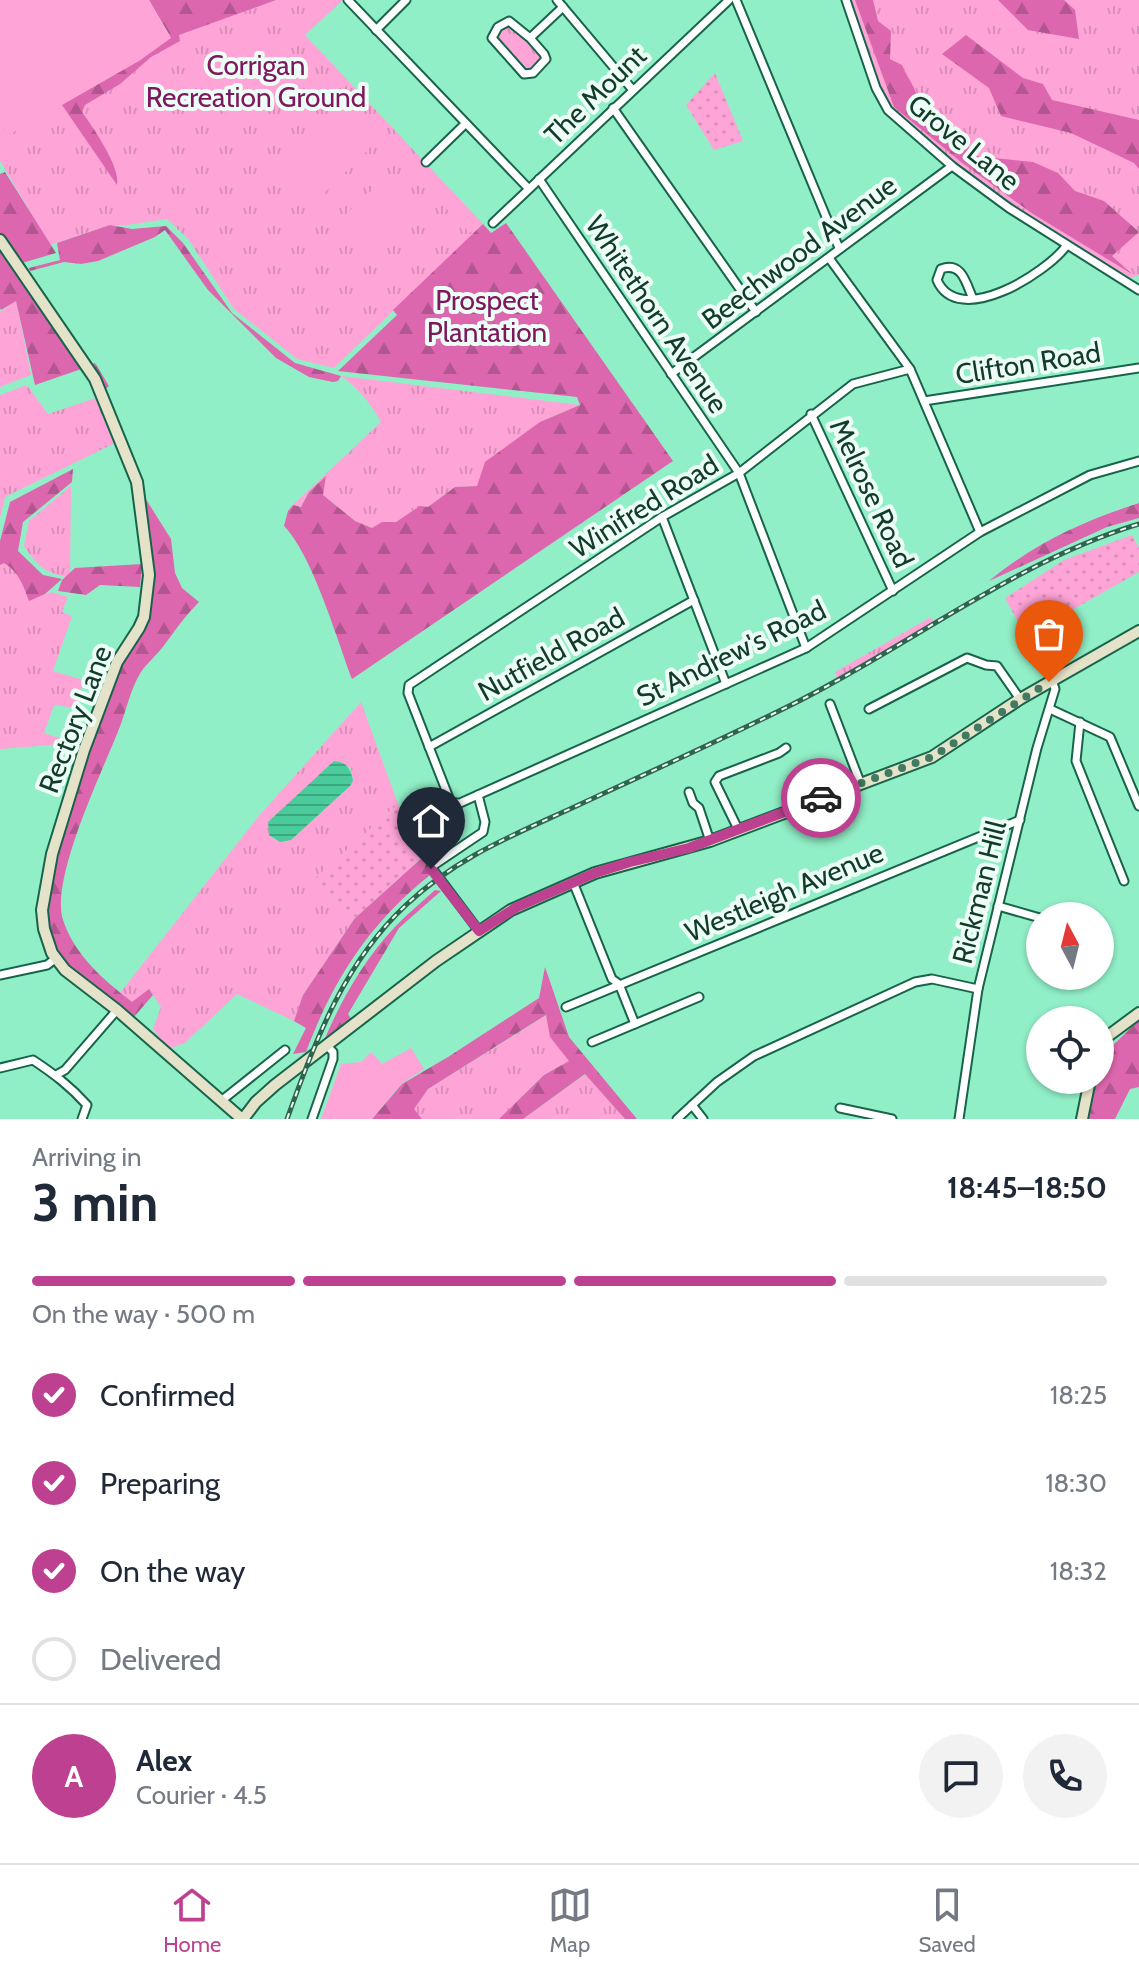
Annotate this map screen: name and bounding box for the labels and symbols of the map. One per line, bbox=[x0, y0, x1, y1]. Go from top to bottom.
street label: The Mount bbox=[537, 38, 653, 152]
park label: Corrigan Recreation Ground bbox=[146, 48, 366, 114]
street label: Grove Lane bbox=[901, 87, 1027, 197]
street label: Beechwood Avenue bbox=[695, 168, 903, 336]
street label: Whitethorn Avenue bbox=[578, 209, 736, 419]
park label: Prospect Plantation bbox=[427, 283, 547, 349]
street label: Clifton Road bbox=[953, 335, 1103, 391]
street label: Melrose Road bbox=[823, 413, 921, 573]
street label: Winifred Road bbox=[564, 447, 724, 565]
street label: St Andrew's Road bbox=[631, 592, 831, 714]
street label: Nutfield Road bbox=[472, 600, 630, 708]
pin bbox=[1015, 600, 1083, 682]
street label: Rectory Lane bbox=[31, 641, 119, 797]
courier bbox=[781, 758, 861, 838]
pin bbox=[397, 787, 465, 869]
street label: Rickman Hill bbox=[945, 816, 1013, 967]
street label: Westleigh Avenue bbox=[680, 835, 888, 949]
north arrow bbox=[1026, 902, 1114, 990]

